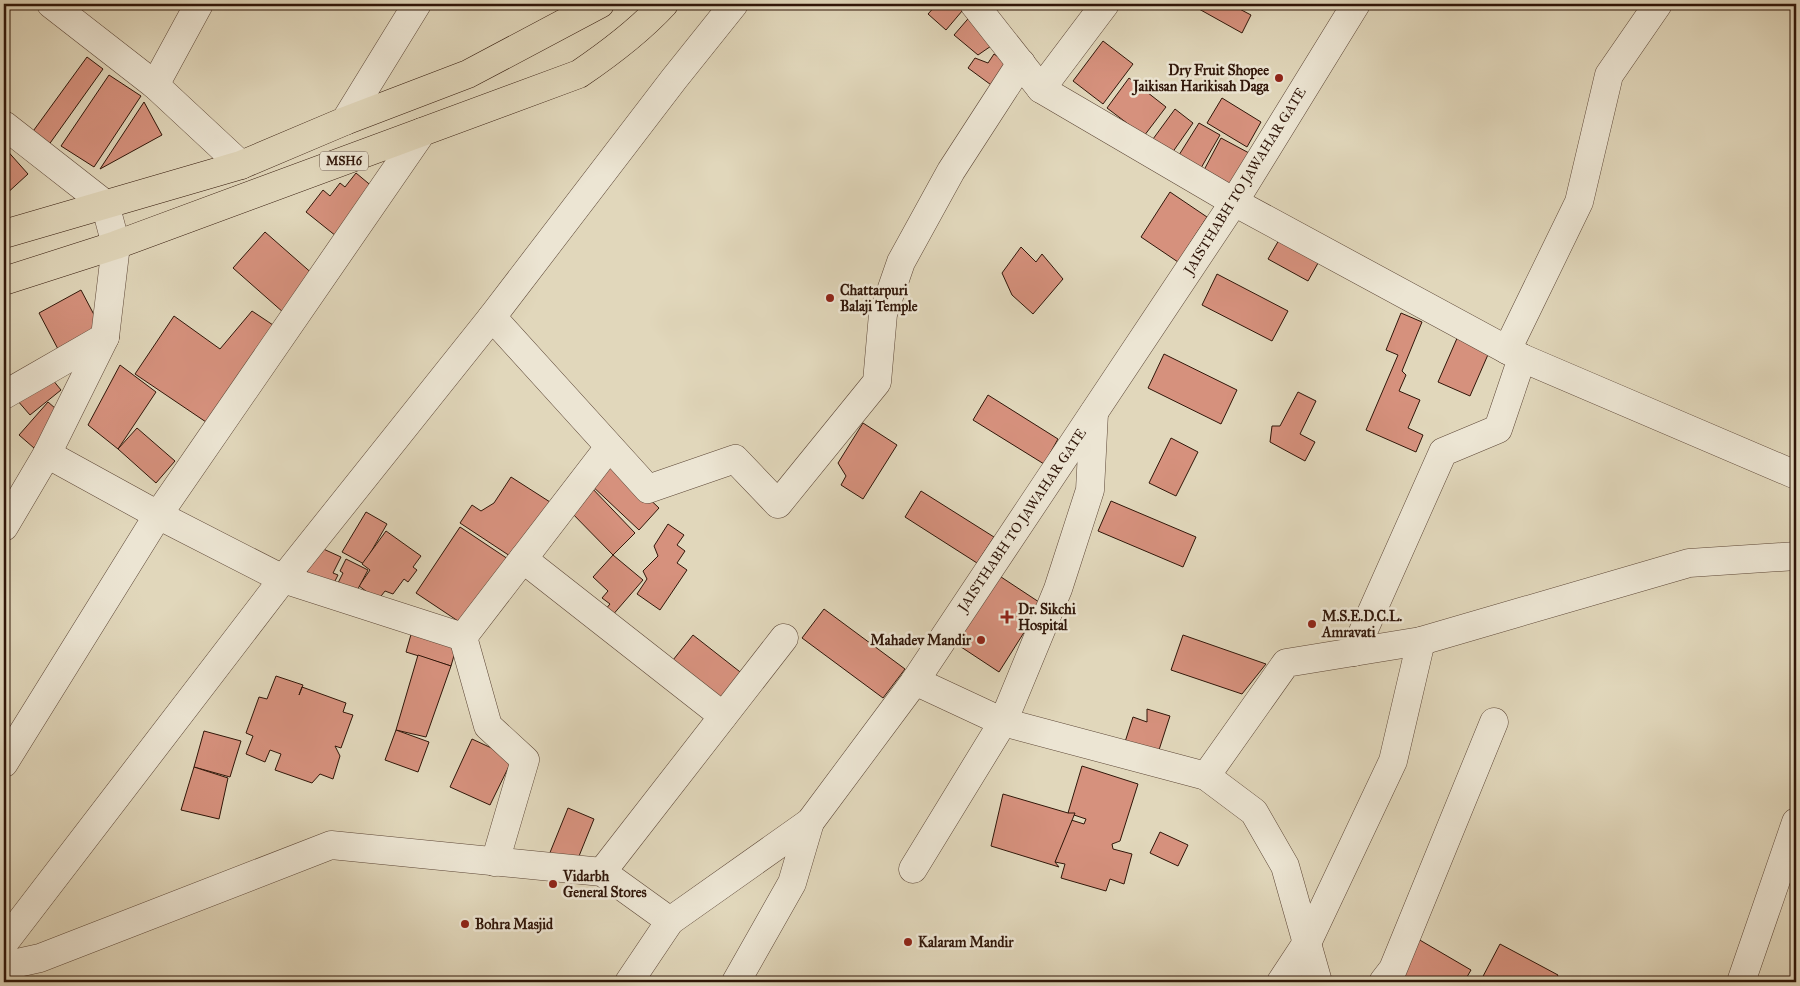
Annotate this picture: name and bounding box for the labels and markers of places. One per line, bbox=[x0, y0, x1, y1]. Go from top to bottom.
place label: Dry Fruit Shopee Jaikisan Harikisah Daga bbox=[1131, 62, 1270, 96]
marker: Dry Fruit Shopee Jaikisan Harikisah Daga bbox=[1273, 72, 1285, 84]
place label: Chattarpuri Balaji Temple bbox=[840, 282, 918, 316]
marker: Chattarpuri Balaji Temple bbox=[824, 292, 836, 304]
place label: Dr. Sikchi Hospital bbox=[1018, 601, 1076, 635]
place label: M.S.E.D.C.L. Amravati bbox=[1321, 608, 1402, 641]
marker: Dr. Sikchi Hospital bbox=[1000, 610, 1014, 624]
marker: M.S.E.D.C.L. Amravati bbox=[1306, 618, 1318, 630]
place label: Mahadev Mandir bbox=[870, 632, 972, 649]
marker: Mahadev Mandir bbox=[975, 634, 987, 646]
place label: Vidarbh General Stores bbox=[562, 868, 647, 901]
marker: Vidarbh General Stores bbox=[547, 878, 559, 890]
place label: Bohra Masjid bbox=[475, 916, 554, 934]
marker: Bohra Masjid bbox=[459, 918, 471, 930]
place label: Kalaram Mandir bbox=[918, 934, 1014, 951]
marker: Kalaram Mandir bbox=[902, 936, 914, 948]

